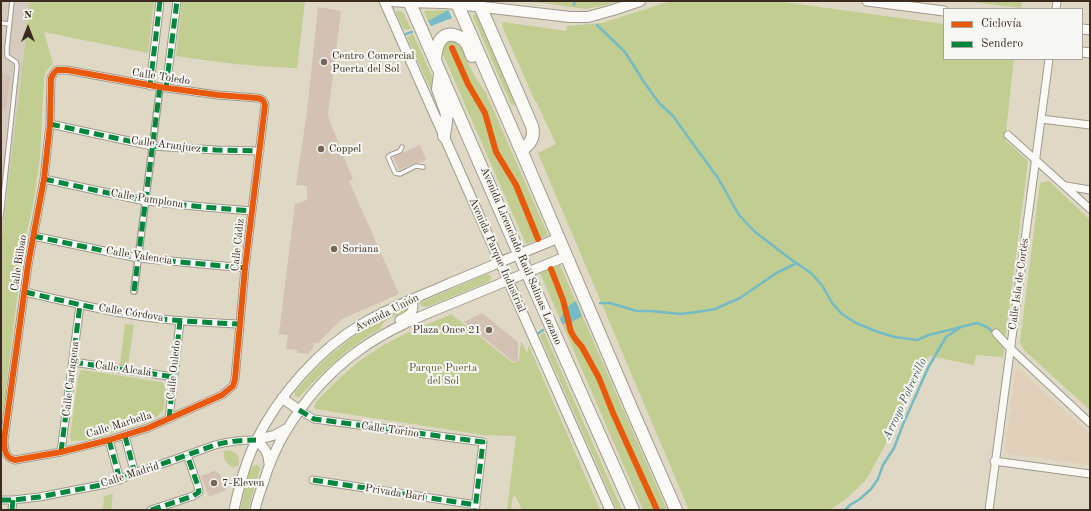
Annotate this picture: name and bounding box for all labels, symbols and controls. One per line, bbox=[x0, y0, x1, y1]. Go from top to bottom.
north arrow bbox=[8, 8, 48, 48]
legend bbox=[943, 8, 1083, 60]
text: N bbox=[24, 10, 32, 21]
text: Ciclovía bbox=[981, 18, 1022, 30]
text: Sendero bbox=[981, 38, 1023, 50]
place label: Centro Comercial Puerta del Sol bbox=[332, 49, 415, 75]
marker: Centro Comercial Puerta del Sol bbox=[319, 57, 329, 67]
street label: Calle Toledo bbox=[131, 66, 191, 88]
street label: Calle Aranjuez bbox=[130, 134, 202, 156]
place label: Coppel bbox=[329, 142, 361, 156]
marker: Coppel bbox=[316, 144, 326, 154]
street label: Avenida Licenciado Raúl Salinas Lozano bbox=[477, 165, 565, 347]
street label: Calle Pamplona bbox=[110, 187, 184, 211]
street label: Avenida Parque Industrial bbox=[466, 196, 528, 314]
street label: Calle Cádiz bbox=[229, 218, 247, 272]
street label: Calle Bilbao bbox=[8, 234, 30, 292]
street label: Calle Isla de Cortés bbox=[1006, 237, 1032, 331]
place label: Soriana bbox=[342, 242, 379, 256]
street label: Calle Valencia bbox=[105, 244, 173, 268]
marker: Soriana bbox=[329, 244, 339, 254]
street label: Avenida Unión bbox=[353, 291, 421, 335]
street label: Calle Córdova bbox=[97, 301, 165, 325]
place label: Plaza Once 21 bbox=[412, 323, 481, 337]
marker: Plaza Once 21 bbox=[484, 325, 494, 335]
street label: Calle Ouledo bbox=[164, 340, 184, 400]
street label: Calle Cartagena bbox=[60, 341, 82, 417]
water label: Arroyo Potrerillo bbox=[880, 356, 930, 442]
street label: Calle Alcalá bbox=[94, 359, 152, 379]
park label: Parque Puerta del Sol bbox=[409, 361, 477, 387]
street label: Calle Marbella bbox=[85, 409, 153, 441]
street label: Calle Torino bbox=[360, 419, 420, 441]
street label: Calle Madrid bbox=[99, 459, 161, 491]
place label: 7-Eleven bbox=[222, 476, 264, 490]
marker: 7-Eleven bbox=[209, 478, 219, 488]
street label: Privada Barí bbox=[364, 482, 426, 504]

